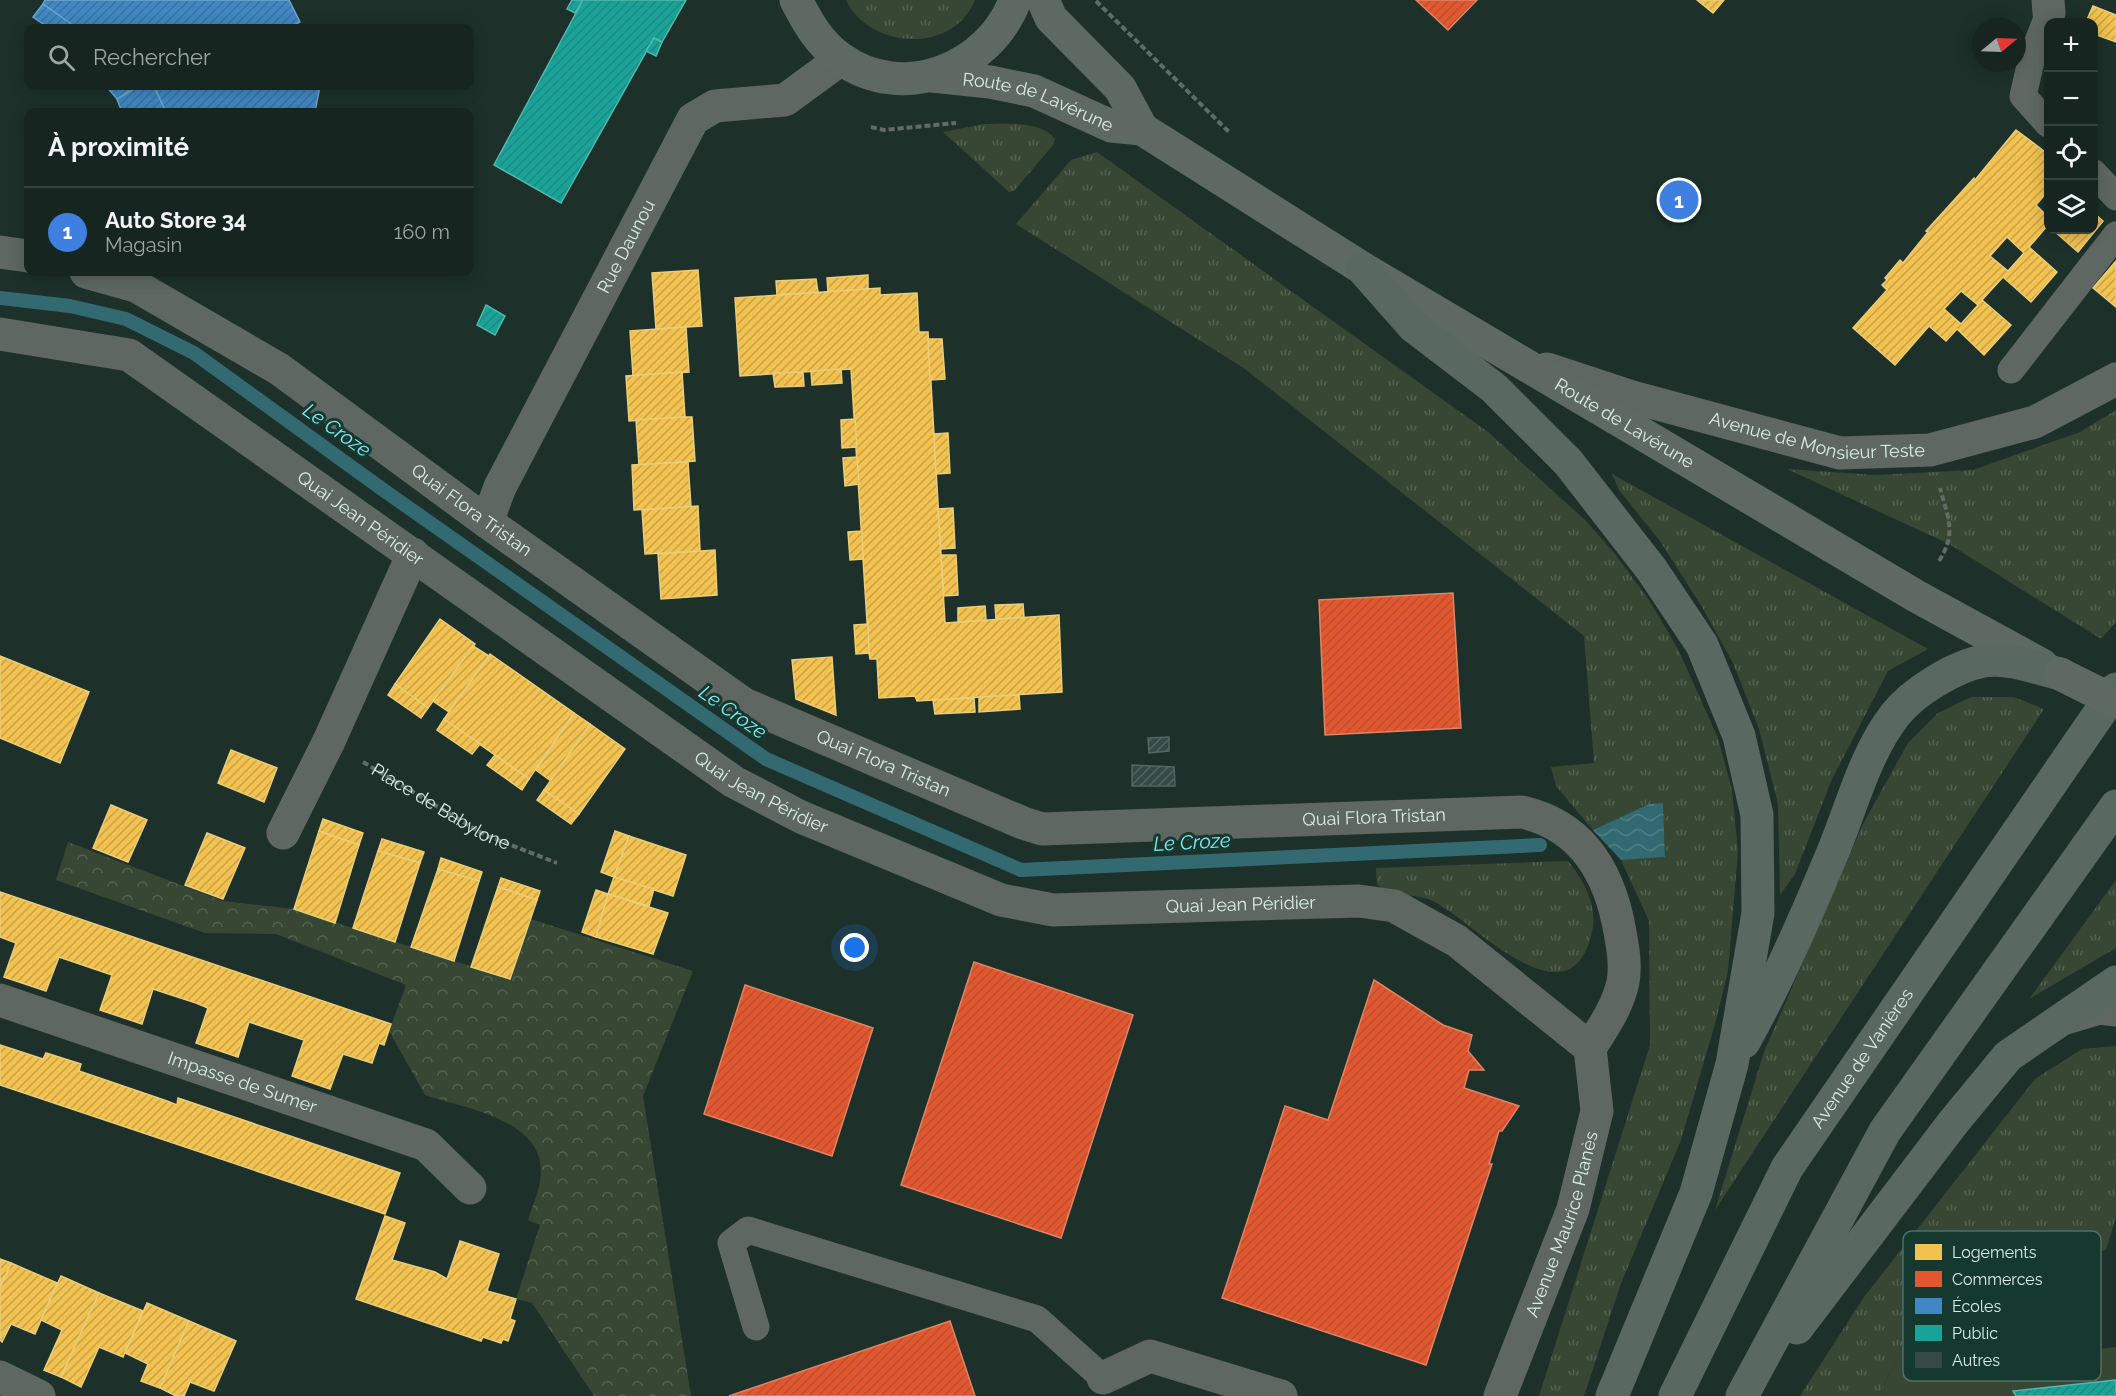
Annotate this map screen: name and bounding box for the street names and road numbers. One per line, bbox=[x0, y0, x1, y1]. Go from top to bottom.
street label: Route de Lavérune bbox=[962, 68, 1117, 136]
street label: Rue Daunou bbox=[593, 196, 659, 297]
street label: Route de Lavérune bbox=[1551, 374, 1698, 472]
street label: Avenue de Monsieur Teste bbox=[1707, 407, 1926, 463]
street label: Quai Flora Tristan bbox=[408, 459, 536, 560]
street label: Quai Jean Péridier bbox=[293, 466, 429, 570]
street label: Quai Flora Tristan bbox=[813, 725, 954, 801]
street label: Quai Jean Péridier bbox=[690, 746, 832, 837]
street label: Place de Babylone bbox=[368, 759, 514, 854]
street label: Quai Flora Tristan bbox=[1302, 804, 1446, 830]
street label: Quai Jean Péridier bbox=[1165, 891, 1317, 917]
street label: Avenue de Vanières bbox=[1807, 984, 1917, 1132]
street label: Impasse de Sumer bbox=[165, 1047, 320, 1117]
street label: Avenue Maurice Planès bbox=[1521, 1129, 1602, 1320]

